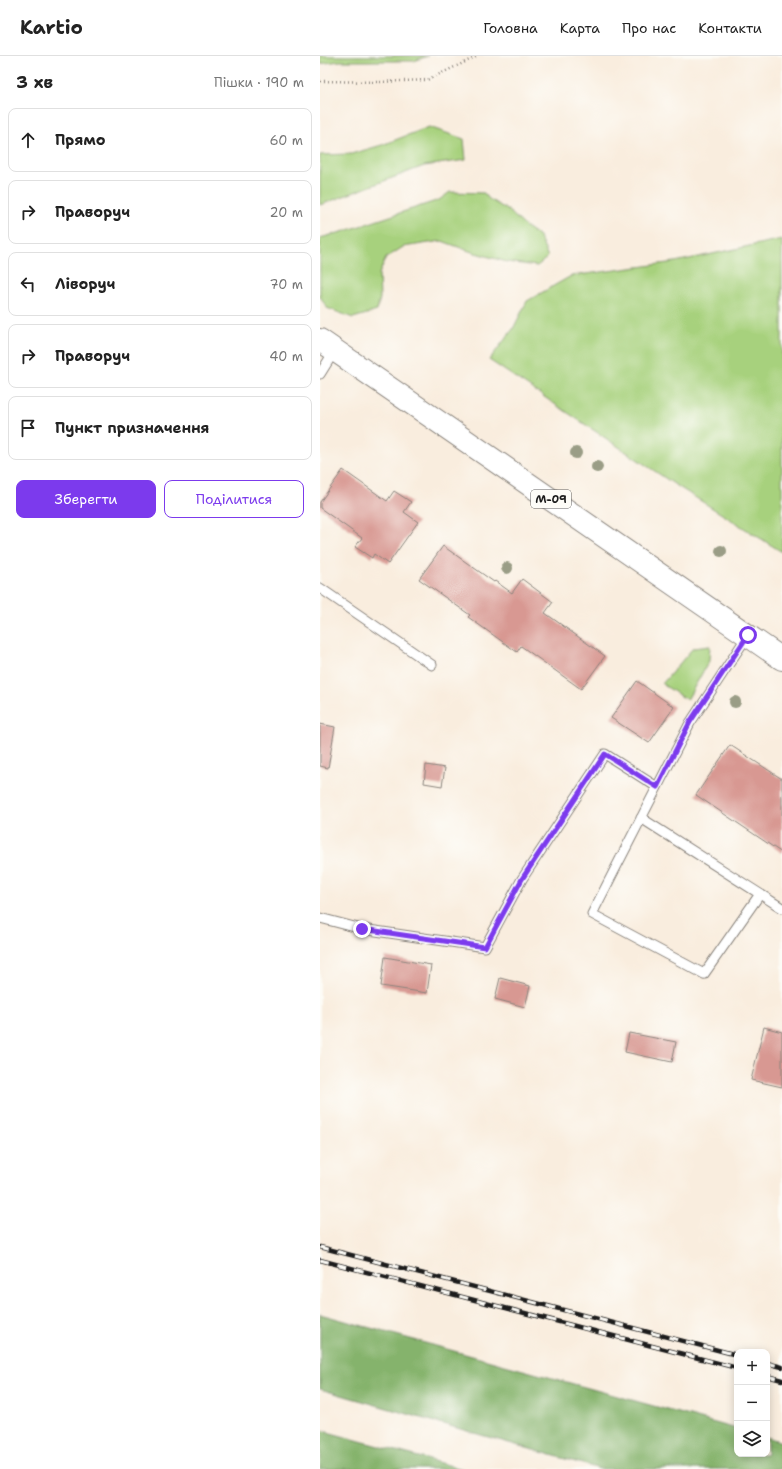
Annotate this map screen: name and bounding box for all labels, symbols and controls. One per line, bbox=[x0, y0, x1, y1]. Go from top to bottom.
text: Kartio bbox=[20, 15, 83, 40]
text: Головна bbox=[483, 19, 538, 37]
text: Карта bbox=[560, 19, 600, 37]
text: Про нас bbox=[622, 19, 676, 37]
text: Контакти bbox=[698, 19, 762, 37]
text: 3 хв bbox=[16, 71, 53, 93]
text: Пішки · 190 m bbox=[214, 74, 304, 91]
icon: ahead bbox=[17, 129, 39, 151]
text: Прямо bbox=[55, 130, 105, 150]
text: 60 m bbox=[270, 132, 303, 149]
icon: right bbox=[17, 201, 39, 223]
text: Праворуч bbox=[55, 202, 130, 222]
text: 20 m bbox=[270, 204, 303, 221]
icon: left bbox=[17, 273, 39, 295]
text: Ліворуч bbox=[55, 274, 115, 294]
text: 70 m bbox=[269, 276, 303, 293]
icon: right bbox=[17, 345, 39, 367]
text: Праворуч bbox=[55, 346, 130, 366]
text: 40 m bbox=[269, 348, 303, 365]
icon: arrive bbox=[17, 417, 39, 439]
text: Пункт призначення bbox=[55, 418, 210, 438]
button: Зберегти bbox=[16, 480, 156, 518]
button: Поділитися bbox=[164, 480, 304, 518]
road number: М-09 bbox=[531, 490, 571, 508]
route start bbox=[739, 626, 757, 644]
route end bbox=[353, 920, 371, 938]
map controls bbox=[734, 1349, 770, 1457]
button: + bbox=[734, 1349, 770, 1385]
button: − bbox=[734, 1385, 770, 1421]
button: layers bbox=[734, 1421, 770, 1457]

